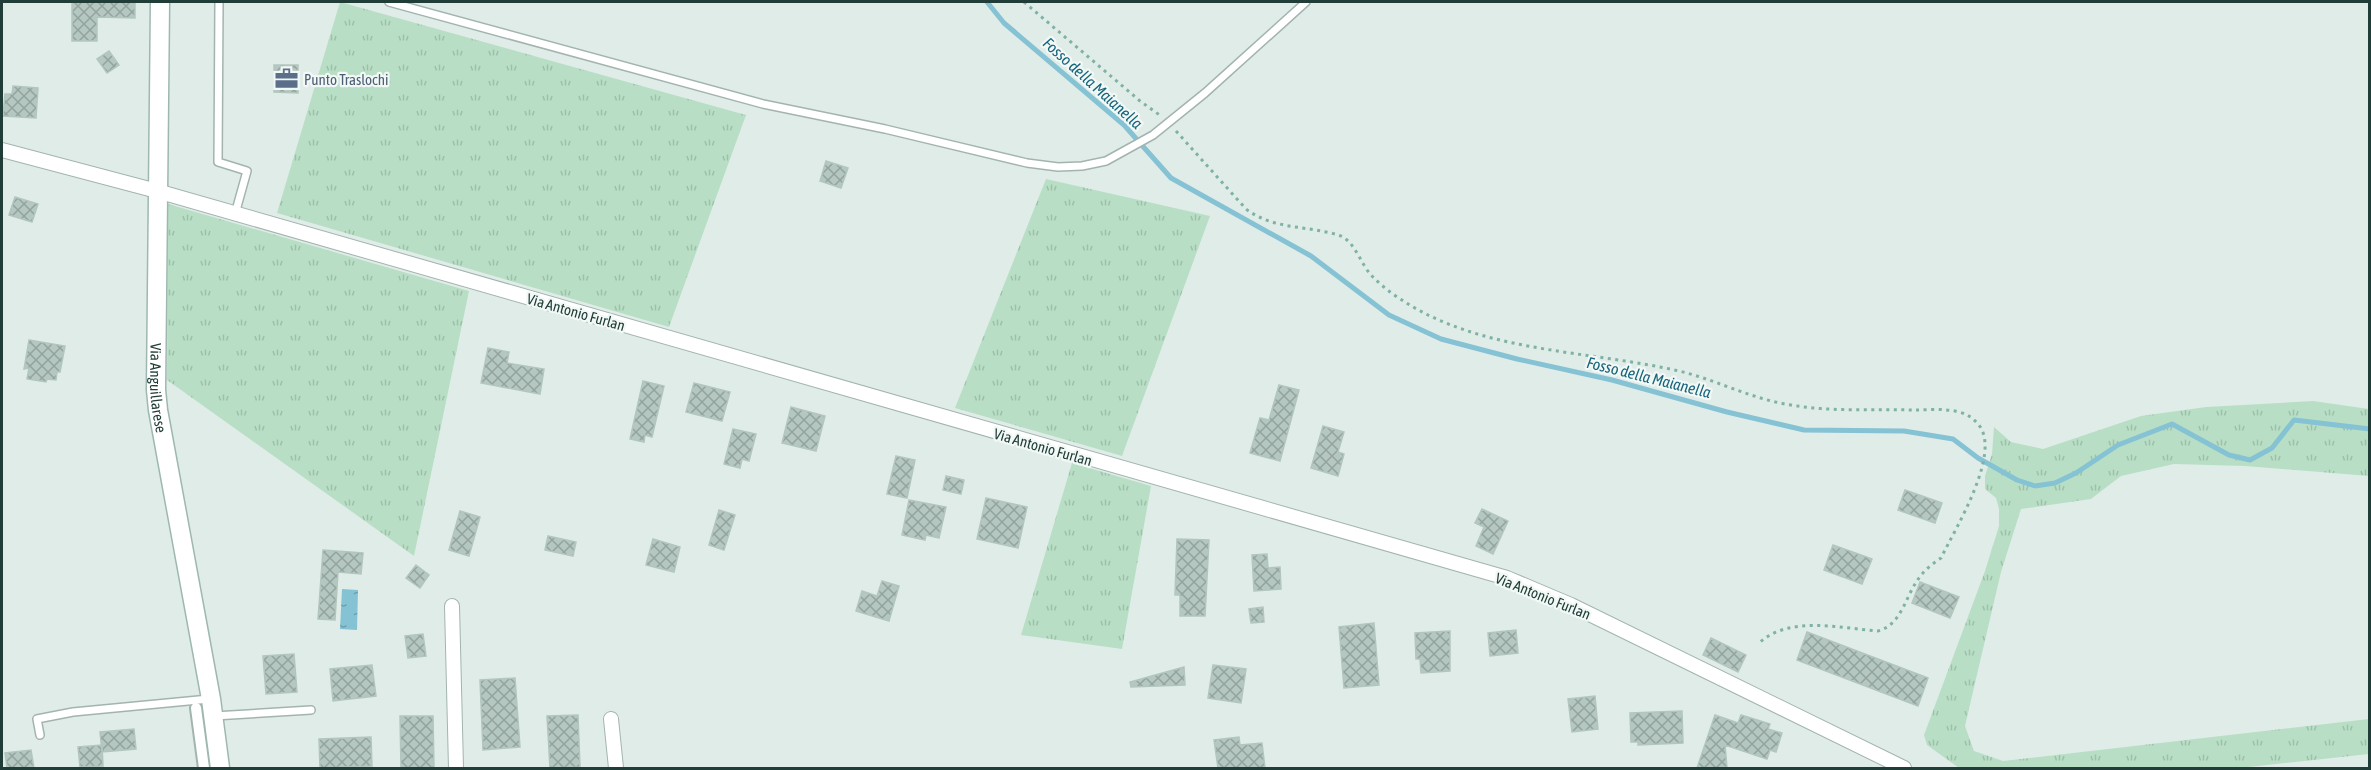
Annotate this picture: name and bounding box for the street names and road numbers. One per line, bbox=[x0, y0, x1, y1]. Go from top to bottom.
street label: Via Antonio Furlan bbox=[525, 290, 627, 334]
street label: Via Anguillarese bbox=[147, 343, 171, 434]
street label: Via Antonio Furlan bbox=[992, 425, 1094, 469]
street label: Via Antonio Furlan bbox=[1493, 569, 1593, 623]

